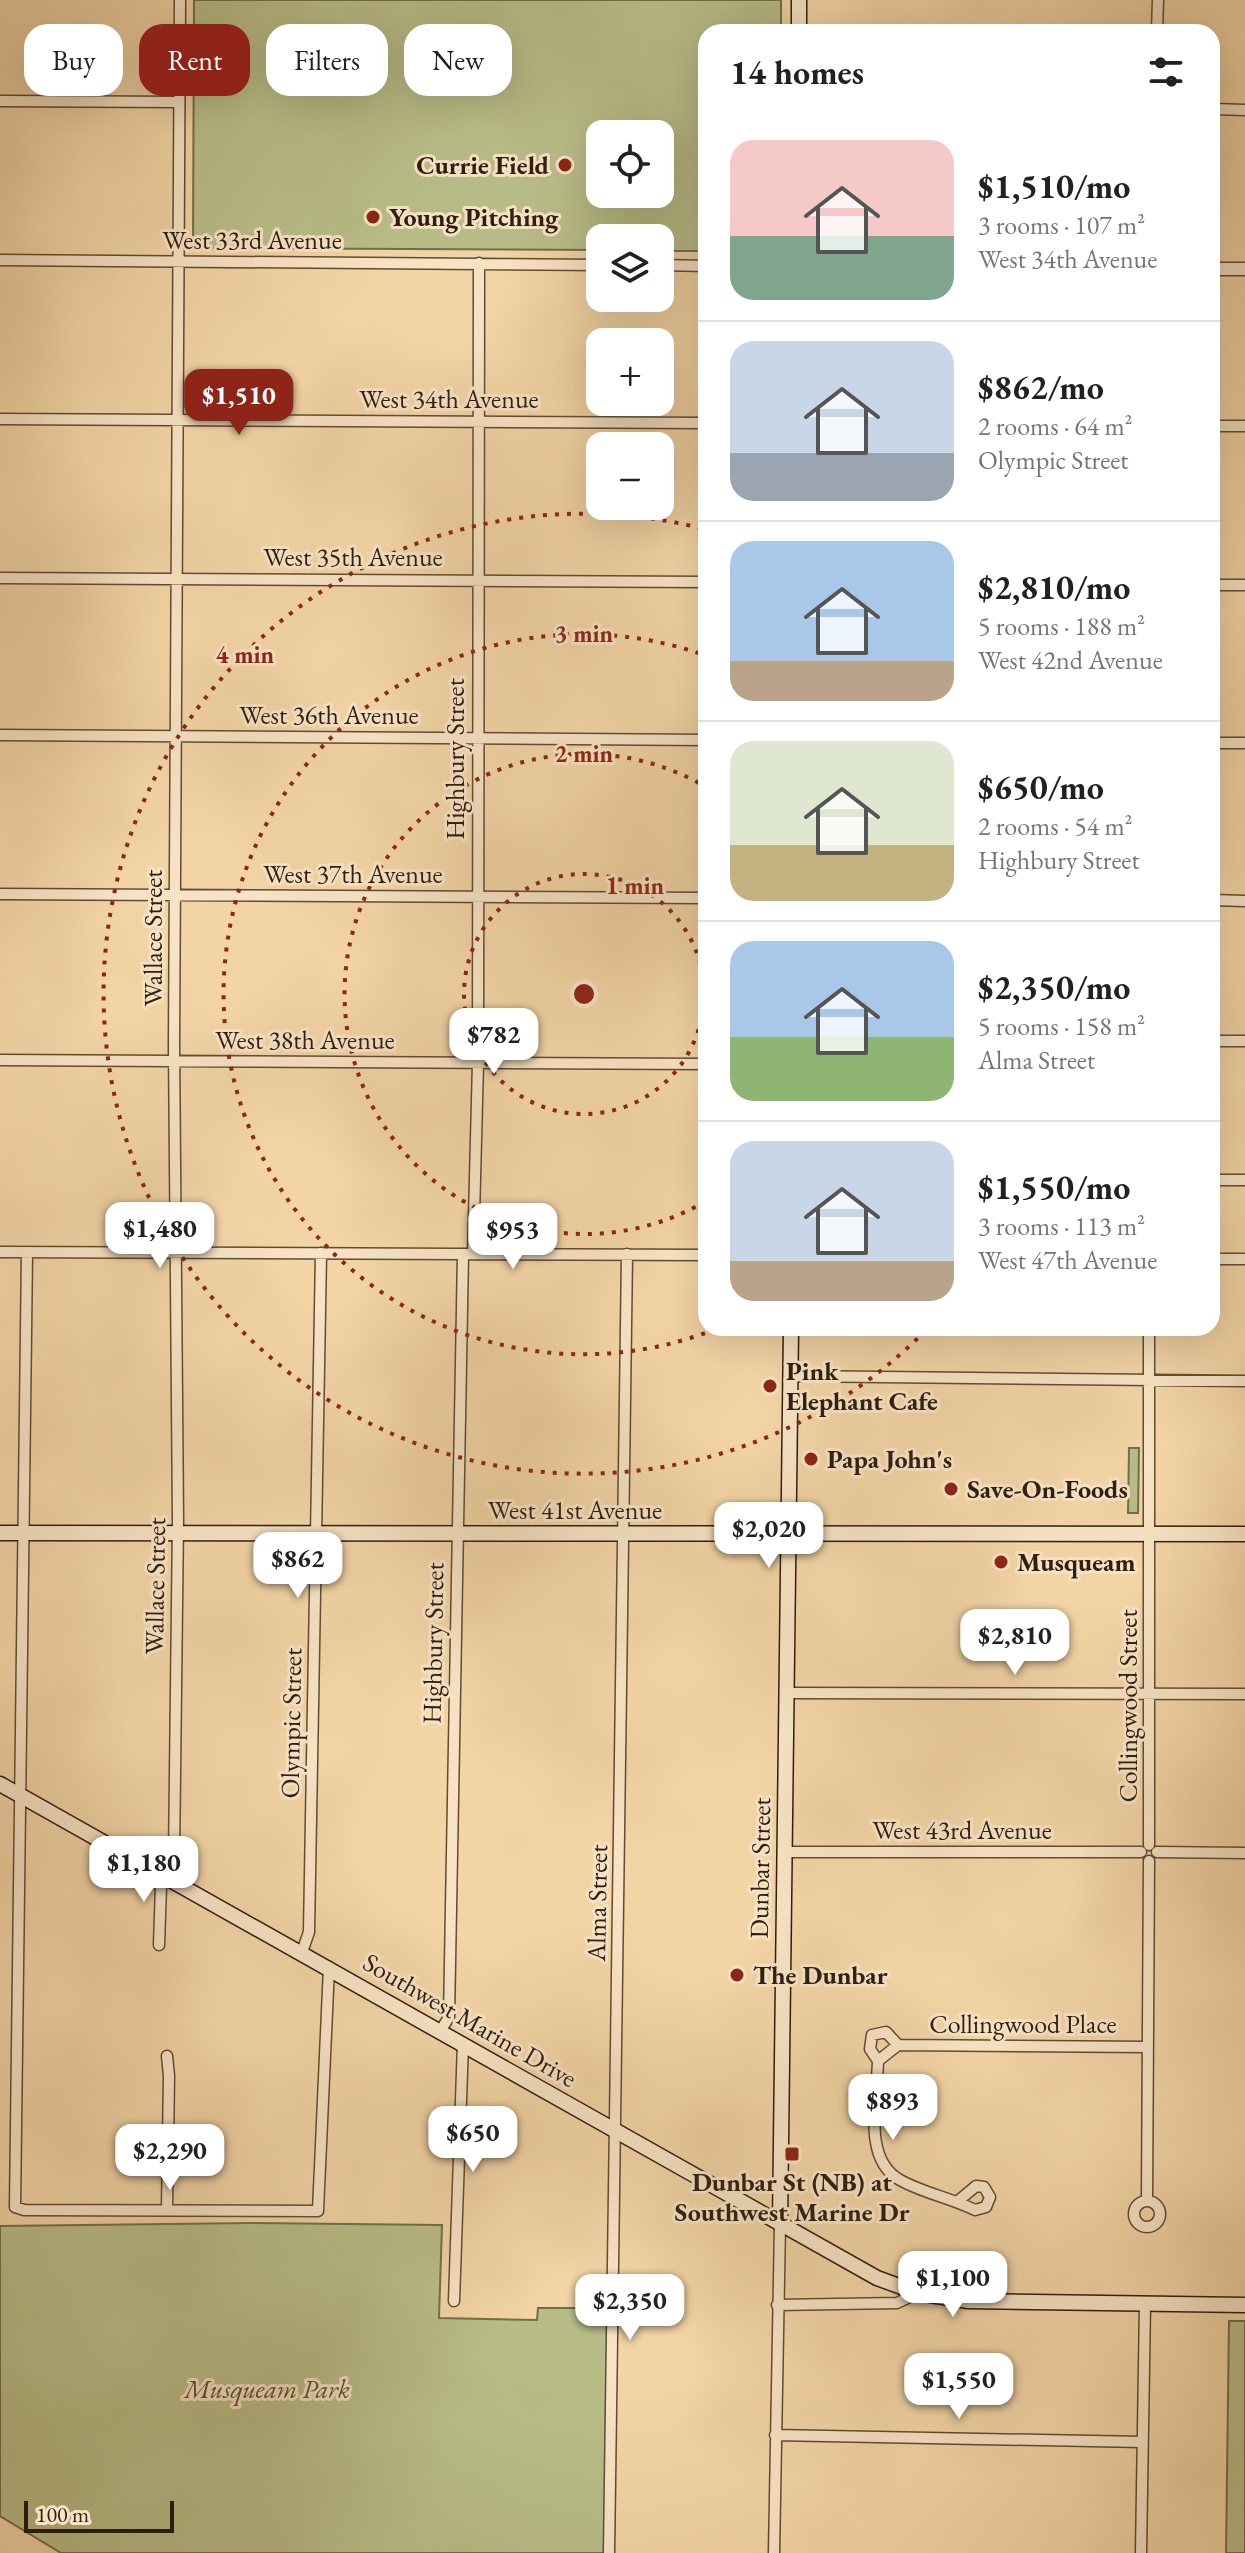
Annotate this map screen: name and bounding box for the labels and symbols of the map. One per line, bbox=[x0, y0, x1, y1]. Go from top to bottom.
place label: Currie Field bbox=[416, 148, 550, 182]
marker: Currie Field bbox=[556, 156, 574, 174]
place label: Young Pitching bbox=[389, 200, 559, 234]
marker: Young Pitching bbox=[364, 208, 382, 226]
street label: West 33rd Avenue bbox=[162, 223, 342, 257]
pin: $1,510 bbox=[174, 369, 304, 437]
street label: West 34th Avenue bbox=[359, 382, 539, 416]
street label: West 35th Avenue bbox=[263, 540, 443, 574]
text: 3 min bbox=[555, 618, 614, 649]
text: 4 min bbox=[216, 639, 275, 670]
street label: Highbury Street bbox=[438, 678, 472, 840]
street label: West 36th Avenue bbox=[239, 698, 419, 732]
text: 2 min bbox=[555, 738, 614, 769]
street label: West 37th Avenue bbox=[263, 857, 443, 891]
street label: Wallace Street bbox=[136, 870, 170, 1006]
text: 1 min bbox=[606, 870, 665, 901]
centre of rings bbox=[570, 980, 598, 1008]
pin: $782 bbox=[447, 1008, 541, 1076]
street label: West 38th Avenue bbox=[215, 1023, 395, 1057]
pin: $1,480 bbox=[95, 1202, 225, 1270]
pin: $953 bbox=[466, 1203, 560, 1271]
place label: Pink Elephant Cafe bbox=[786, 1354, 938, 1418]
marker: Pink Elephant Cafe bbox=[761, 1377, 779, 1395]
place label: Papa John's bbox=[827, 1442, 952, 1476]
marker: Papa John's bbox=[802, 1450, 820, 1468]
place label: Save-On-Foods bbox=[967, 1472, 1128, 1506]
marker: Save-On-Foods bbox=[942, 1480, 960, 1498]
street label: West 41st Avenue bbox=[488, 1493, 662, 1527]
pin: $2,020 bbox=[704, 1502, 834, 1570]
street label: Wallace Street bbox=[137, 1517, 173, 1655]
pin: $862 bbox=[251, 1532, 345, 1600]
place label: Musqueam bbox=[1017, 1545, 1135, 1579]
marker: Musqueam bbox=[992, 1553, 1010, 1571]
street label: Highbury Street bbox=[415, 1562, 451, 1724]
pin: $2,810 bbox=[950, 1609, 1080, 1677]
street label: Collingwood Street bbox=[1111, 1609, 1145, 1803]
street label: Olympic Street bbox=[273, 1647, 309, 1799]
street label: Dunbar Street bbox=[742, 1797, 778, 1939]
street label: West 43rd Avenue bbox=[872, 1813, 1052, 1847]
pin: $1,180 bbox=[79, 1836, 209, 1904]
street label: Alma Street bbox=[579, 1844, 615, 1963]
street label: Southwest Marine Drive bbox=[357, 1945, 583, 2095]
place label: The Dunbar bbox=[753, 1958, 888, 1992]
marker: The Dunbar bbox=[728, 1966, 746, 1984]
street label: Collingwood Place bbox=[929, 2007, 1117, 2041]
pin: $893 bbox=[846, 2074, 940, 2142]
pin: $650 bbox=[426, 2106, 520, 2174]
pin: $2,290 bbox=[105, 2124, 235, 2192]
marker: Dunbar St (NB) at Southwest Marine Dr bbox=[783, 2145, 801, 2163]
place label: Dunbar St (NB) at Southwest Marine Dr bbox=[675, 2165, 910, 2229]
pin: $1,100 bbox=[888, 2251, 1018, 2319]
pin: $2,350 bbox=[565, 2274, 695, 2342]
pin: $1,550 bbox=[894, 2353, 1024, 2421]
park label: Musqueam Park bbox=[182, 2372, 350, 2407]
scale bar bbox=[24, 2497, 174, 2533]

